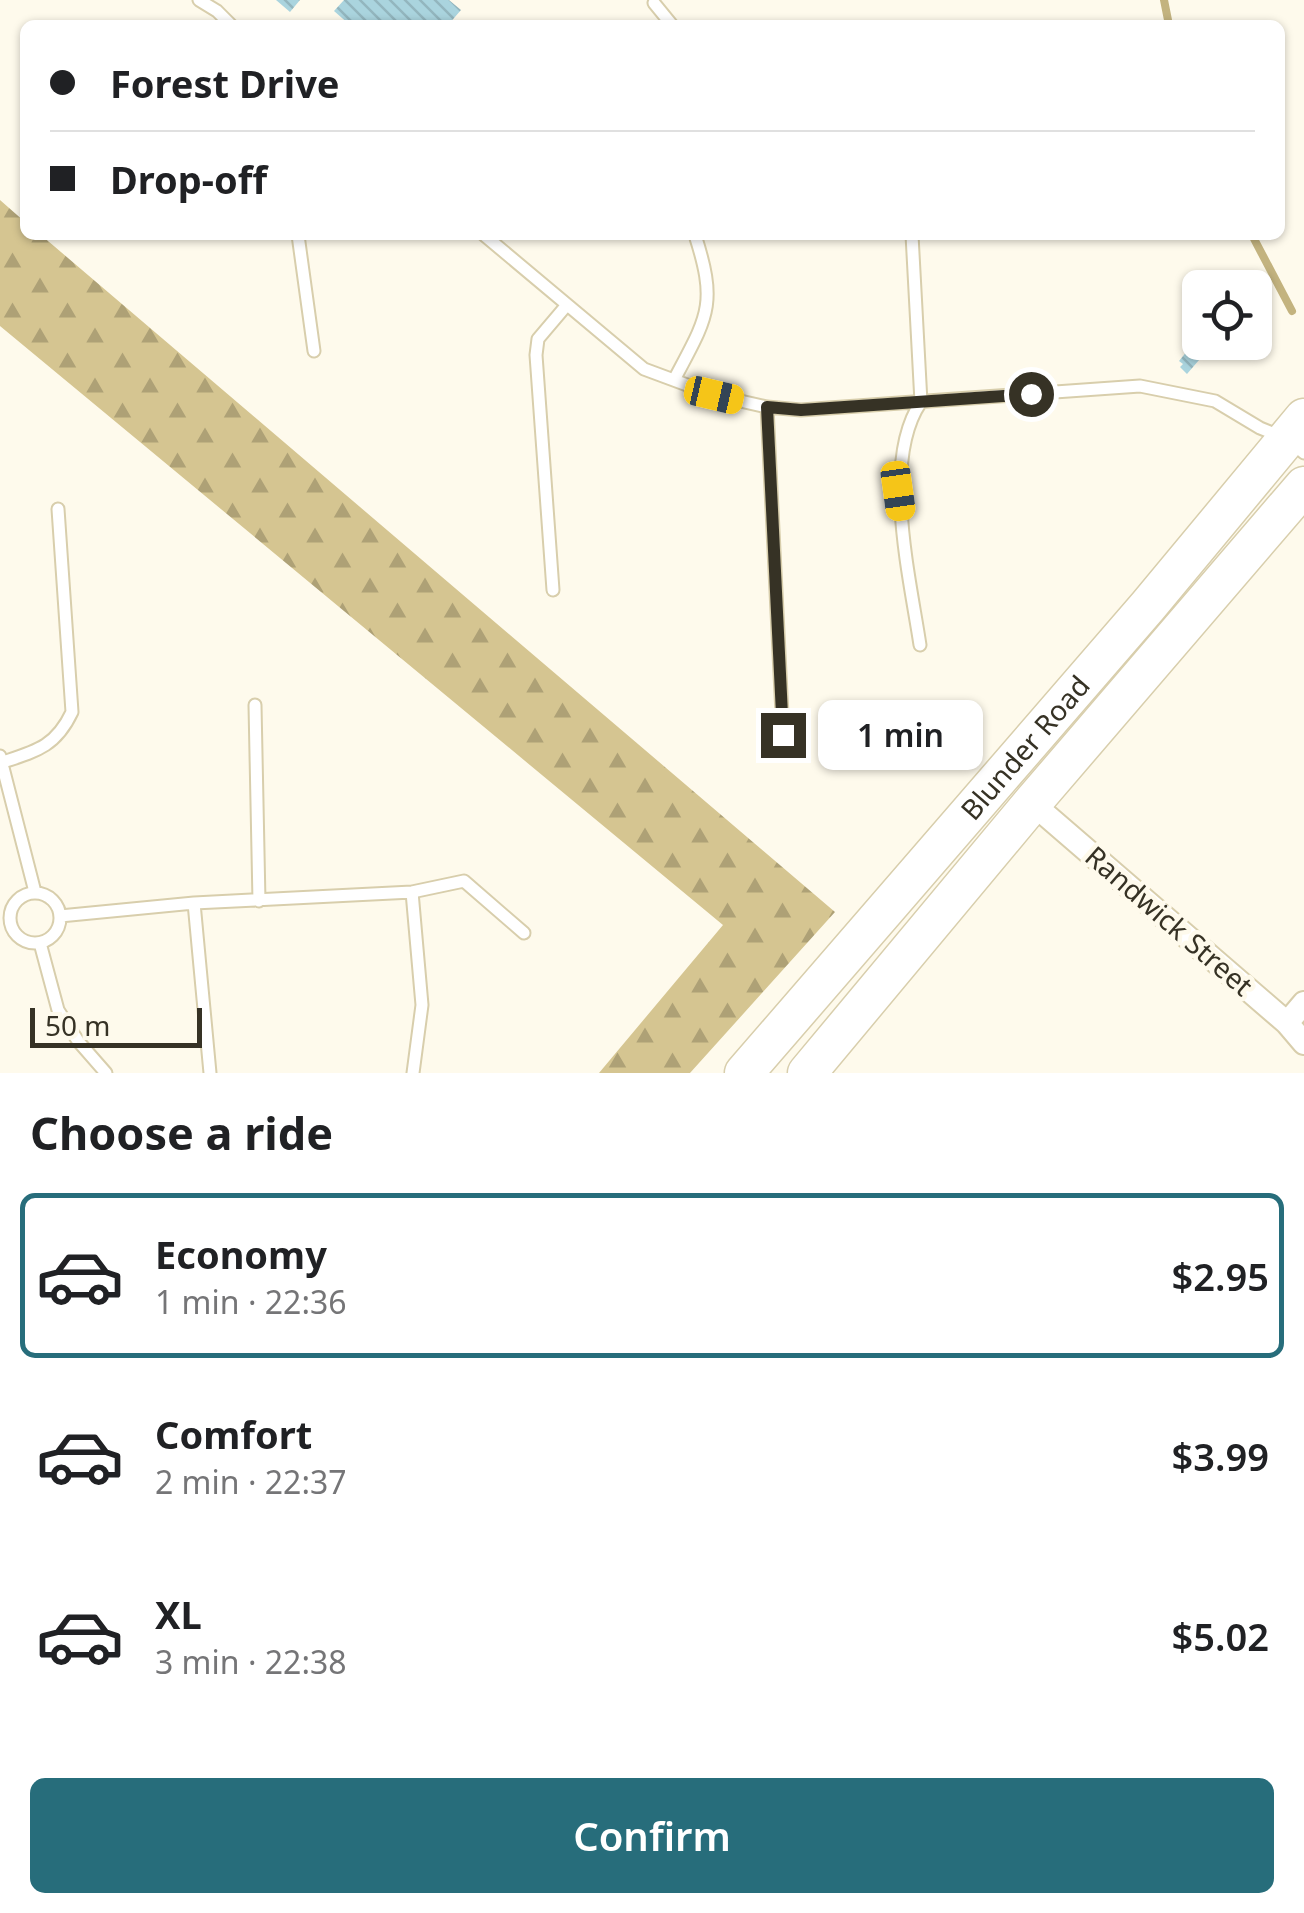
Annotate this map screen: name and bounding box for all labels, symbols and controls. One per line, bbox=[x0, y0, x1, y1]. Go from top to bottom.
text: Forest Drive bbox=[110, 57, 340, 109]
text: Drop-off bbox=[110, 153, 267, 205]
map controls bbox=[1182, 270, 1272, 360]
button: locate bbox=[1182, 270, 1272, 360]
route start bbox=[1009, 372, 1054, 417]
car bbox=[681, 374, 747, 416]
car bbox=[879, 459, 917, 523]
street label: Blunder Road bbox=[952, 667, 1098, 827]
callout: 1 min bbox=[818, 700, 983, 770]
route end bbox=[761, 713, 806, 758]
text: 1 min bbox=[857, 713, 944, 756]
street label: Randwick Street bbox=[1078, 837, 1262, 1004]
scale bar bbox=[30, 1003, 202, 1048]
text: 50 m bbox=[45, 1006, 111, 1044]
text: Choose a ride bbox=[30, 1102, 333, 1163]
text: Economy bbox=[155, 1228, 327, 1280]
icon: car bbox=[35, 1231, 125, 1321]
text: $2.95 bbox=[1172, 1250, 1269, 1302]
text: 1 min · 22:36 bbox=[155, 1280, 347, 1323]
text: Comfort bbox=[155, 1408, 312, 1460]
icon: car bbox=[35, 1411, 125, 1501]
text: $3.99 bbox=[1172, 1430, 1269, 1482]
text: 2 min · 22:37 bbox=[155, 1460, 347, 1503]
text: XL bbox=[155, 1588, 202, 1640]
icon: car bbox=[35, 1591, 125, 1681]
text: $5.02 bbox=[1172, 1610, 1269, 1662]
text: 3 min · 22:38 bbox=[155, 1640, 347, 1683]
button: Confirm bbox=[30, 1778, 1274, 1893]

